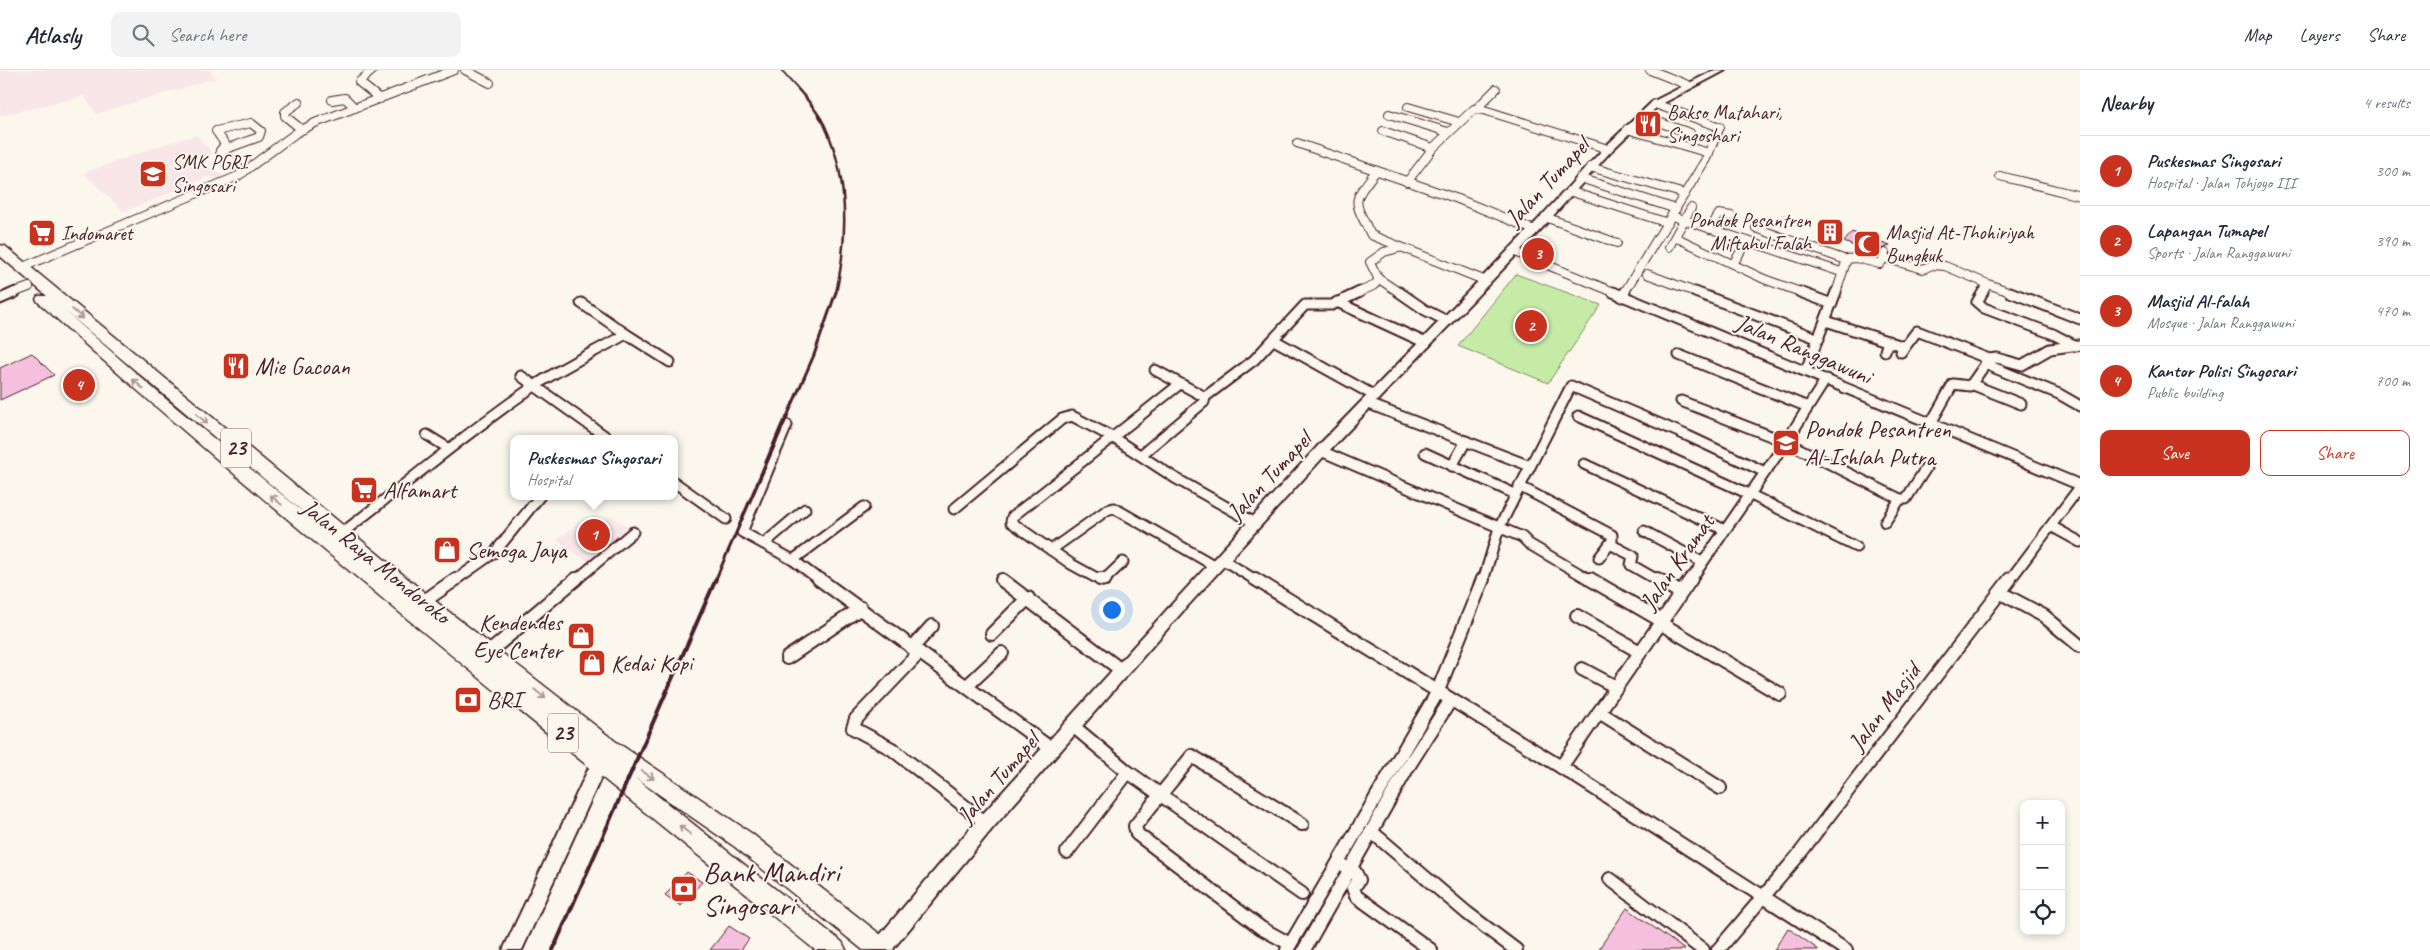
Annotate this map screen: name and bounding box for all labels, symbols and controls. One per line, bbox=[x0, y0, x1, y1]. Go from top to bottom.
search box bbox=[111, 12, 461, 57]
text: Atlasly bbox=[25, 20, 81, 50]
icon: search bbox=[129, 21, 157, 49]
text: Search here bbox=[169, 23, 246, 47]
text: Map bbox=[2244, 24, 2272, 46]
text: Layers bbox=[2300, 24, 2339, 46]
text: Share bbox=[2367, 24, 2405, 46]
text: Nearby bbox=[2100, 90, 2153, 116]
text: 4 results bbox=[2363, 93, 2410, 113]
place label: Bakso Matahari, Singoshari bbox=[1667, 100, 1782, 148]
restaurant icon: Bakso Matahari, Singoshari bbox=[1633, 109, 1663, 139]
street label: Jalan Tumapel bbox=[1498, 128, 1598, 233]
text: Puskesmas Singosari bbox=[2147, 149, 2280, 173]
place label: SMK PGRI Singosari bbox=[172, 150, 252, 198]
school or university icon: SMK PGRI Singosari bbox=[138, 159, 168, 189]
text: 1 bbox=[2112, 161, 2120, 181]
text: 300 m bbox=[2376, 161, 2410, 181]
text: Hospital · Jalan Tohjoyo III bbox=[2147, 173, 2296, 193]
place label: Pondok Pesantren Miftahul Falah bbox=[1690, 208, 1813, 256]
building icon: Pondok Pesantren Miftahul Falah bbox=[1815, 217, 1845, 247]
supermarket icon: Indomaret bbox=[27, 218, 57, 248]
text: Lapangan Tumapel bbox=[2147, 219, 2266, 243]
place label: Masjid At-Thohiriyah Bungkuk bbox=[1886, 220, 2035, 268]
place label: Indomaret bbox=[61, 221, 135, 246]
mosque icon: Masjid At-Thohiriyah Bungkuk bbox=[1852, 229, 1882, 259]
text: 2 bbox=[2112, 231, 2120, 251]
text: 390 m bbox=[2376, 231, 2410, 251]
pin: 3 bbox=[1522, 235, 1554, 273]
text: Sports · Jalan Ranggawuni bbox=[2147, 243, 2290, 263]
text: Masjid Al-falah bbox=[2147, 289, 2249, 313]
text: 3 bbox=[2112, 301, 2120, 321]
text: 470 m bbox=[2376, 301, 2410, 321]
pin: 2 bbox=[1515, 307, 1547, 345]
street label: Jalan Ranggawuni bbox=[1731, 307, 1880, 392]
one-way arrow bbox=[71, 308, 84, 319]
text: Mosque · Jalan Ranggawuni bbox=[2147, 313, 2294, 333]
restaurant icon: Mie Gacoan bbox=[221, 351, 251, 381]
place label: Mie Gacoan bbox=[255, 351, 350, 381]
text: Kantor Polisi Singosari bbox=[2147, 359, 2296, 383]
pin: 4 bbox=[63, 366, 95, 404]
text: 4 bbox=[2112, 371, 2120, 391]
text: 700 m bbox=[2376, 371, 2410, 391]
one-way arrow bbox=[131, 378, 144, 390]
text: Public building bbox=[2147, 383, 2223, 403]
one-way arrow bbox=[195, 413, 208, 424]
place label: Pondok Pesantren Al-Ishlah Putra bbox=[1805, 414, 1951, 472]
street label: Jalan Tumapel bbox=[1220, 422, 1320, 527]
road number: 23 bbox=[221, 428, 251, 468]
school or university icon: Pondok Pesantren Al-Ishlah Putra bbox=[1771, 428, 1801, 458]
button: Save bbox=[2100, 430, 2250, 476]
button: Share bbox=[2260, 430, 2410, 476]
popup bbox=[510, 435, 678, 500]
text: Puskesmas Singosari bbox=[527, 446, 661, 470]
text: Hospital bbox=[527, 470, 571, 490]
supermarket icon: Alfamart bbox=[349, 475, 379, 505]
place label: Alfamart bbox=[383, 475, 458, 505]
street label: Jalan Raya Mondoroko bbox=[295, 491, 458, 632]
one-way arrow bbox=[269, 494, 282, 505]
street label: Jalan Kramat bbox=[1633, 507, 1722, 616]
pin: 1 bbox=[578, 516, 610, 554]
shop icon: Semoga Jaya bbox=[432, 535, 462, 565]
place label: Semoga Jaya bbox=[466, 535, 568, 565]
your location bbox=[1099, 597, 1125, 623]
place label: Kendendes Eye Center bbox=[473, 607, 564, 665]
shop icon: Kendendes Eye Center bbox=[566, 621, 596, 651]
shop icon: Kedai Kopi bbox=[577, 648, 607, 678]
place label: Kedai Kopi bbox=[611, 648, 695, 678]
street label: Jalan Masjid bbox=[1841, 654, 1929, 758]
bank icon: BRI bbox=[453, 685, 483, 715]
place label: BRI bbox=[487, 685, 526, 715]
one-way arrow bbox=[533, 688, 546, 699]
road number: 23 bbox=[548, 714, 578, 752]
street label: Jalan Tumapel bbox=[950, 723, 1048, 830]
one-way arrow bbox=[640, 770, 654, 780]
map controls bbox=[2020, 800, 2065, 935]
button: + bbox=[2020, 800, 2065, 845]
one-way arrow bbox=[679, 825, 692, 836]
button: − bbox=[2020, 845, 2065, 890]
place label: Bank Mandiri Singosari bbox=[703, 854, 843, 924]
bank icon: Bank Mandiri Singosari bbox=[669, 874, 699, 904]
button: locate bbox=[2020, 890, 2065, 935]

